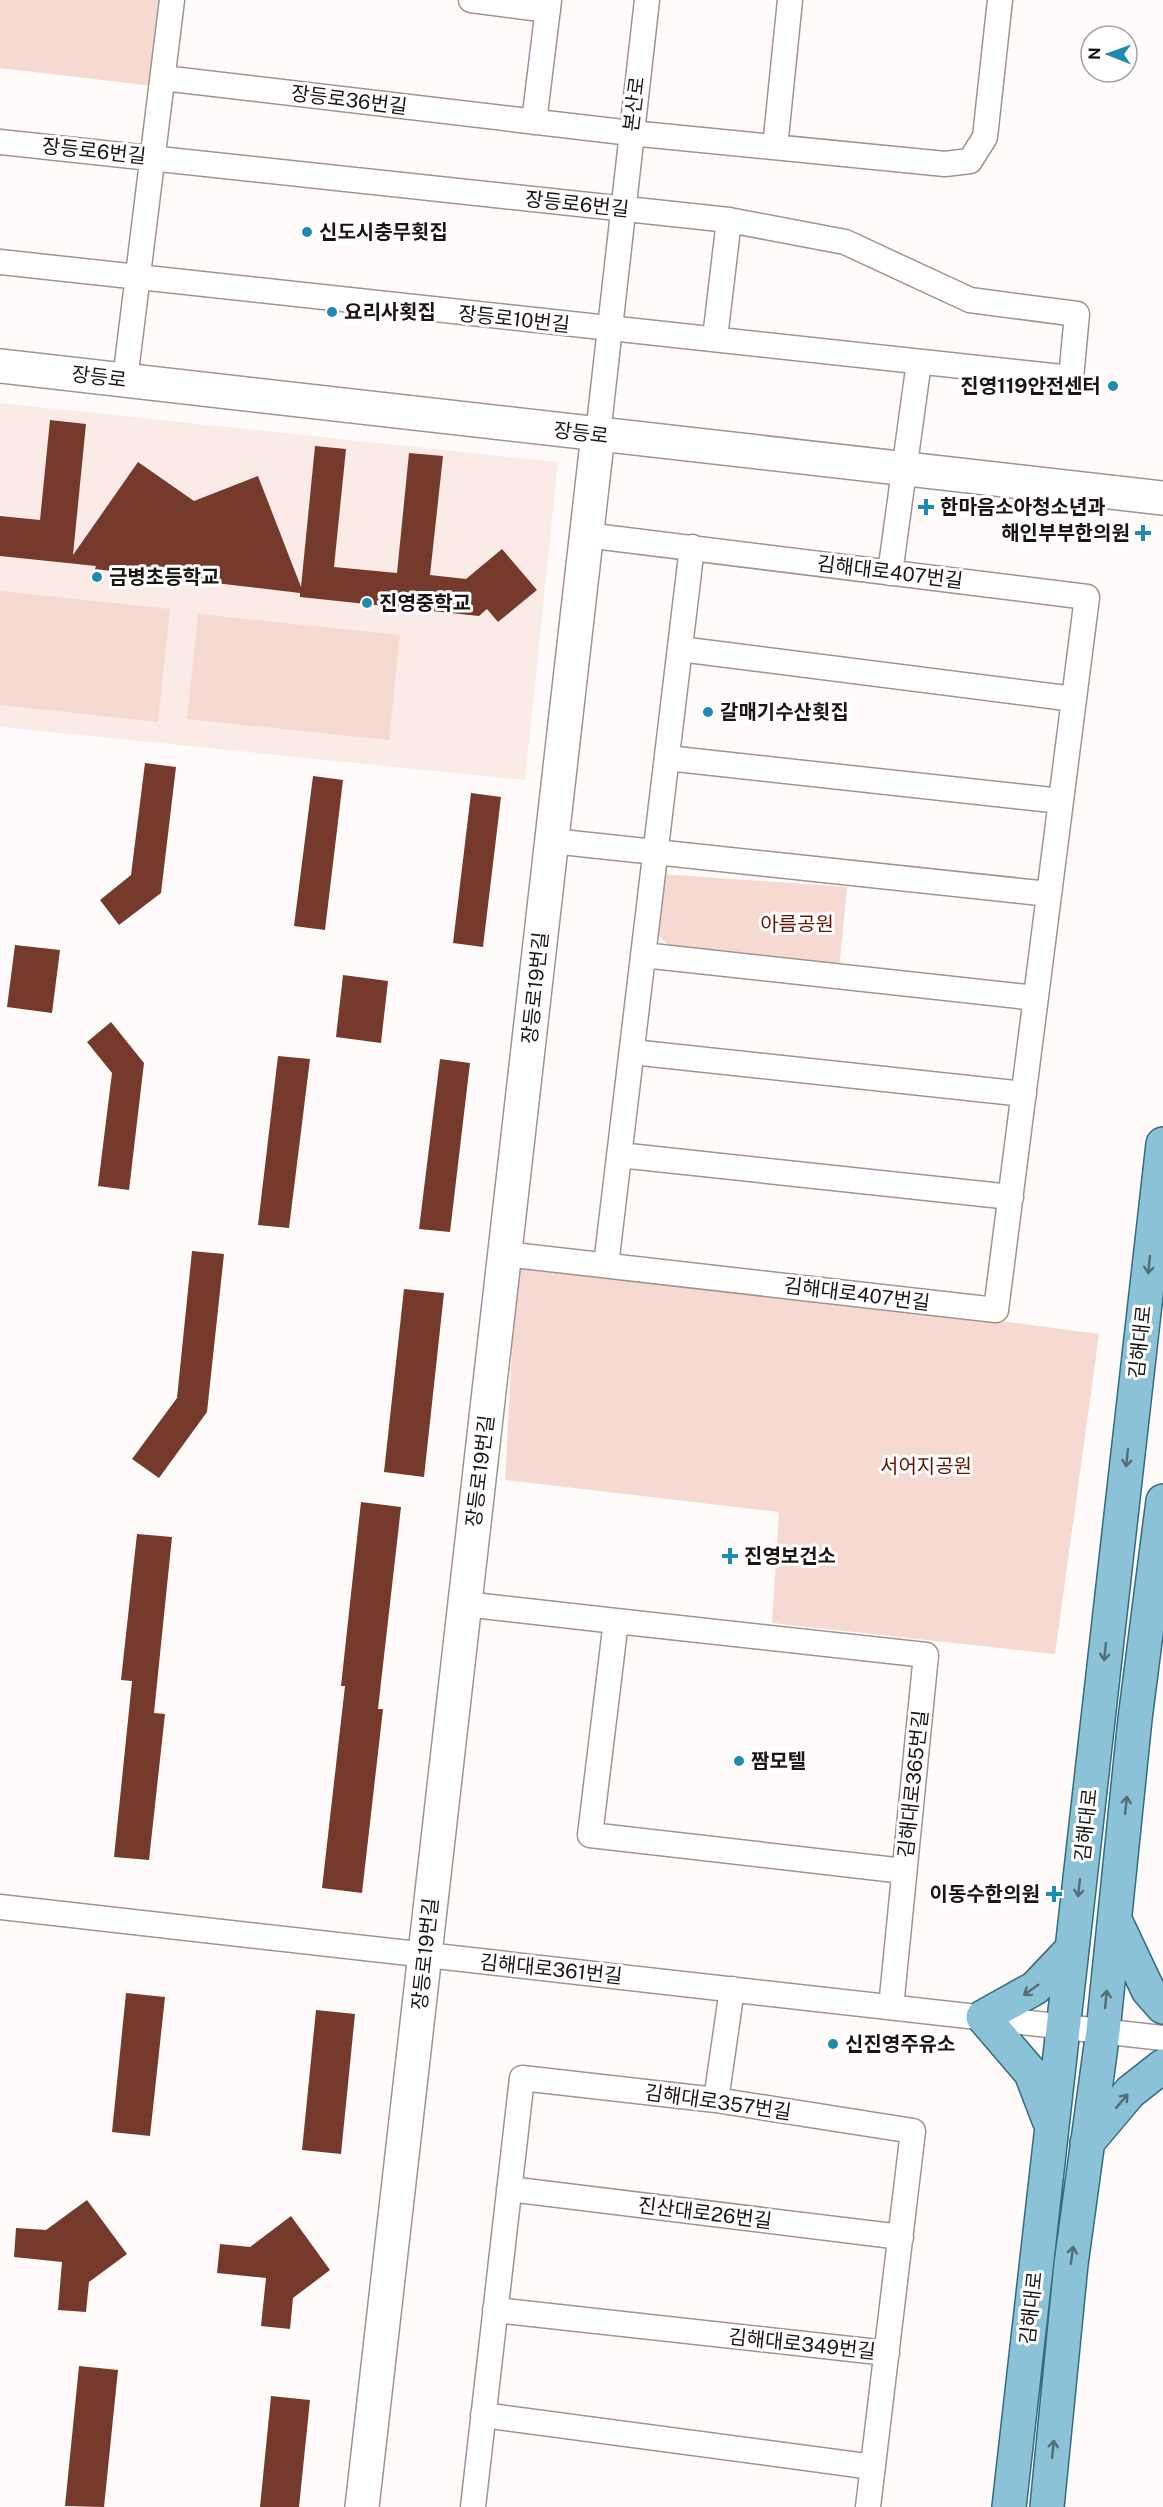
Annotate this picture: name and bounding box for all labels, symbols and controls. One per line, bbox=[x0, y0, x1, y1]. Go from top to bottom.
north arrow bbox=[1079, 24, 1139, 84]
text: N bbox=[1085, 47, 1104, 60]
street label: 본산로 bbox=[619, 75, 649, 133]
street label: 장등로36번길 bbox=[290, 81, 408, 119]
street label: 장등로6번길 bbox=[41, 134, 147, 168]
street label: 장등로6번길 bbox=[524, 187, 630, 221]
place label: 신도시충무횟집 bbox=[319, 220, 448, 244]
marker: 신도시충무횟집 bbox=[300, 225, 314, 239]
place label: 요리사횟집 bbox=[344, 300, 436, 324]
street label: 장등로10번길 bbox=[457, 301, 571, 337]
marker: 요리사횟집 bbox=[325, 305, 339, 319]
street label: 장등로 bbox=[70, 362, 128, 392]
place label: 진영119안전센터 bbox=[960, 374, 1101, 398]
marker: 진영119안전센터 bbox=[1106, 379, 1120, 393]
street label: 장등로 bbox=[552, 418, 610, 448]
place label: 한마음소아청소년과 bbox=[940, 495, 1106, 519]
marker: 한마음소아청소년과 bbox=[917, 498, 935, 516]
place label: 해인부부한의원 bbox=[1001, 521, 1130, 545]
marker: 해인부부한의원 bbox=[1134, 524, 1152, 542]
street label: 김해대로407번길 bbox=[816, 551, 964, 593]
place label: 금병초등학교 bbox=[109, 565, 219, 589]
marker: 금병초등학교 bbox=[90, 570, 104, 584]
place label: 진영중학교 bbox=[379, 591, 471, 615]
marker: 진영중학교 bbox=[360, 596, 374, 610]
place label: 갈매기수산횟집 bbox=[720, 700, 849, 724]
marker: 갈매기수산횟집 bbox=[701, 705, 715, 719]
park label: 아름공원 bbox=[760, 912, 834, 936]
street label: 장등로19번길 bbox=[517, 931, 553, 1045]
one-way arrow bbox=[1143, 1254, 1154, 1274]
street label: 김해대로407번길 bbox=[783, 1273, 931, 1315]
street label: 김해대로 bbox=[1124, 1304, 1156, 1380]
street label: 장등로19번길 bbox=[461, 1414, 499, 1528]
one-way arrow bbox=[1121, 1448, 1132, 1468]
park label: 서어지공원 bbox=[880, 1454, 972, 1478]
place label: 진영보건소 bbox=[744, 1544, 836, 1568]
marker: 진영보건소 bbox=[721, 1547, 739, 1565]
one-way arrow bbox=[1099, 1642, 1110, 1662]
street label: 김해대로365번길 bbox=[893, 1709, 933, 1859]
place label: 짬모텔 bbox=[751, 1749, 806, 1773]
marker: 짬모텔 bbox=[732, 1754, 746, 1768]
street label: 김해대로 bbox=[1070, 1787, 1102, 1863]
one-way arrow bbox=[1121, 1796, 1132, 1815]
one-way arrow bbox=[1073, 1877, 1084, 1897]
place label: 이동수한의원 bbox=[930, 1882, 1040, 1906]
marker: 이동수한의원 bbox=[1045, 1885, 1063, 1903]
street label: 장등로19번길 bbox=[407, 1897, 443, 2011]
street label: 김해대로361번길 bbox=[478, 1950, 624, 1988]
one-way arrow bbox=[1024, 1984, 1040, 1996]
one-way arrow bbox=[1101, 1990, 1112, 2009]
place label: 신진영주유소 bbox=[845, 2032, 955, 2056]
marker: 신진영주유소 bbox=[826, 2037, 840, 2051]
street label: 김해대로357번길 bbox=[643, 2080, 793, 2124]
one-way arrow bbox=[1115, 2094, 1129, 2109]
street label: 진산대로26번길 bbox=[637, 2193, 773, 2233]
one-way arrow bbox=[1066, 2245, 1077, 2265]
street label: 김해대로 bbox=[1015, 2270, 1047, 2346]
street label: 김해대로349번길 bbox=[727, 2324, 877, 2364]
one-way arrow bbox=[1048, 2439, 1059, 2459]

